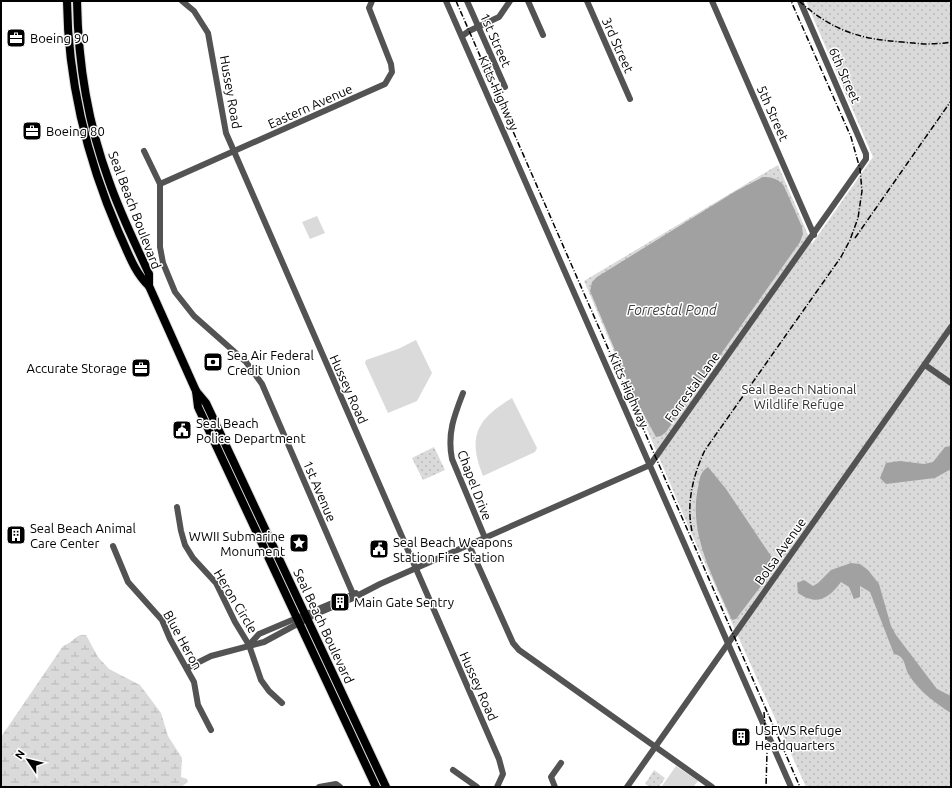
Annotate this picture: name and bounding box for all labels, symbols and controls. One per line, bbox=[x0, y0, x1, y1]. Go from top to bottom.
street label: 1st Street bbox=[478, 11, 514, 69]
street label: 3rd Street bbox=[600, 15, 636, 75]
office icon: Boeing 90 bbox=[5, 27, 27, 49]
place label: Boeing 90 bbox=[30, 31, 89, 45]
street label: 6th Street bbox=[827, 45, 863, 105]
street label: Kitts Highway bbox=[476, 53, 522, 133]
street label: Hussey Road bbox=[218, 54, 244, 130]
street label: Eastern Avenue bbox=[266, 81, 354, 131]
street label: 5th Street bbox=[755, 83, 791, 143]
office icon: Boeing 80 bbox=[21, 120, 43, 142]
place label: Boeing 80 bbox=[46, 124, 105, 138]
street label: Seal Beach Boulevard bbox=[106, 149, 164, 271]
water label: Forrestal Pond bbox=[627, 302, 718, 318]
place label: Sea Air Federal Credit Union bbox=[227, 348, 315, 377]
street label: Forrestal Lane bbox=[662, 349, 722, 425]
street label: Kitts Highway bbox=[606, 350, 652, 430]
bank icon: Sea Air Federal Credit Union bbox=[202, 351, 224, 373]
street label: Hussey Road bbox=[328, 352, 370, 426]
office icon: Accurate Storage bbox=[130, 357, 152, 379]
place label: Accurate Storage bbox=[27, 361, 127, 375]
park label: Seal Beach National Wildlife Refuge bbox=[742, 382, 857, 411]
place label: Seal Beach Police Department bbox=[196, 416, 306, 445]
public building icon: Seal Beach Police Department bbox=[171, 419, 193, 441]
street label: Chapel Drive bbox=[455, 448, 495, 522]
street label: 1st Avenue bbox=[301, 458, 339, 524]
street label: Bolsa Avenue bbox=[752, 515, 808, 587]
place label: Seal Beach Animal Care Center bbox=[30, 521, 137, 550]
building icon: Seal Beach Animal Care Center bbox=[5, 524, 27, 546]
place label: WWII Submarine Monument bbox=[189, 529, 285, 558]
place icon: WWII Submarine Monument bbox=[288, 532, 310, 554]
place label: Seal Beach Weapons Station Fire Station bbox=[393, 535, 513, 564]
public building icon: Seal Beach Weapons Station Fire Station bbox=[368, 538, 390, 560]
street label: Seal Beach Boulevard bbox=[291, 566, 357, 686]
street label: Heron Circle bbox=[212, 567, 260, 635]
building icon: Main Gate Sentry bbox=[329, 591, 351, 613]
place label: Main Gate Sentry bbox=[354, 595, 454, 609]
street label: Blue Heron bbox=[161, 608, 205, 672]
street label: Hussey Road bbox=[458, 649, 500, 723]
place label: USFWS Refuge Headquarters bbox=[755, 723, 842, 752]
building icon: USFWS Refuge Headquarters bbox=[730, 726, 752, 748]
north arrow bbox=[8, 740, 48, 780]
text: N bbox=[13, 747, 27, 761]

